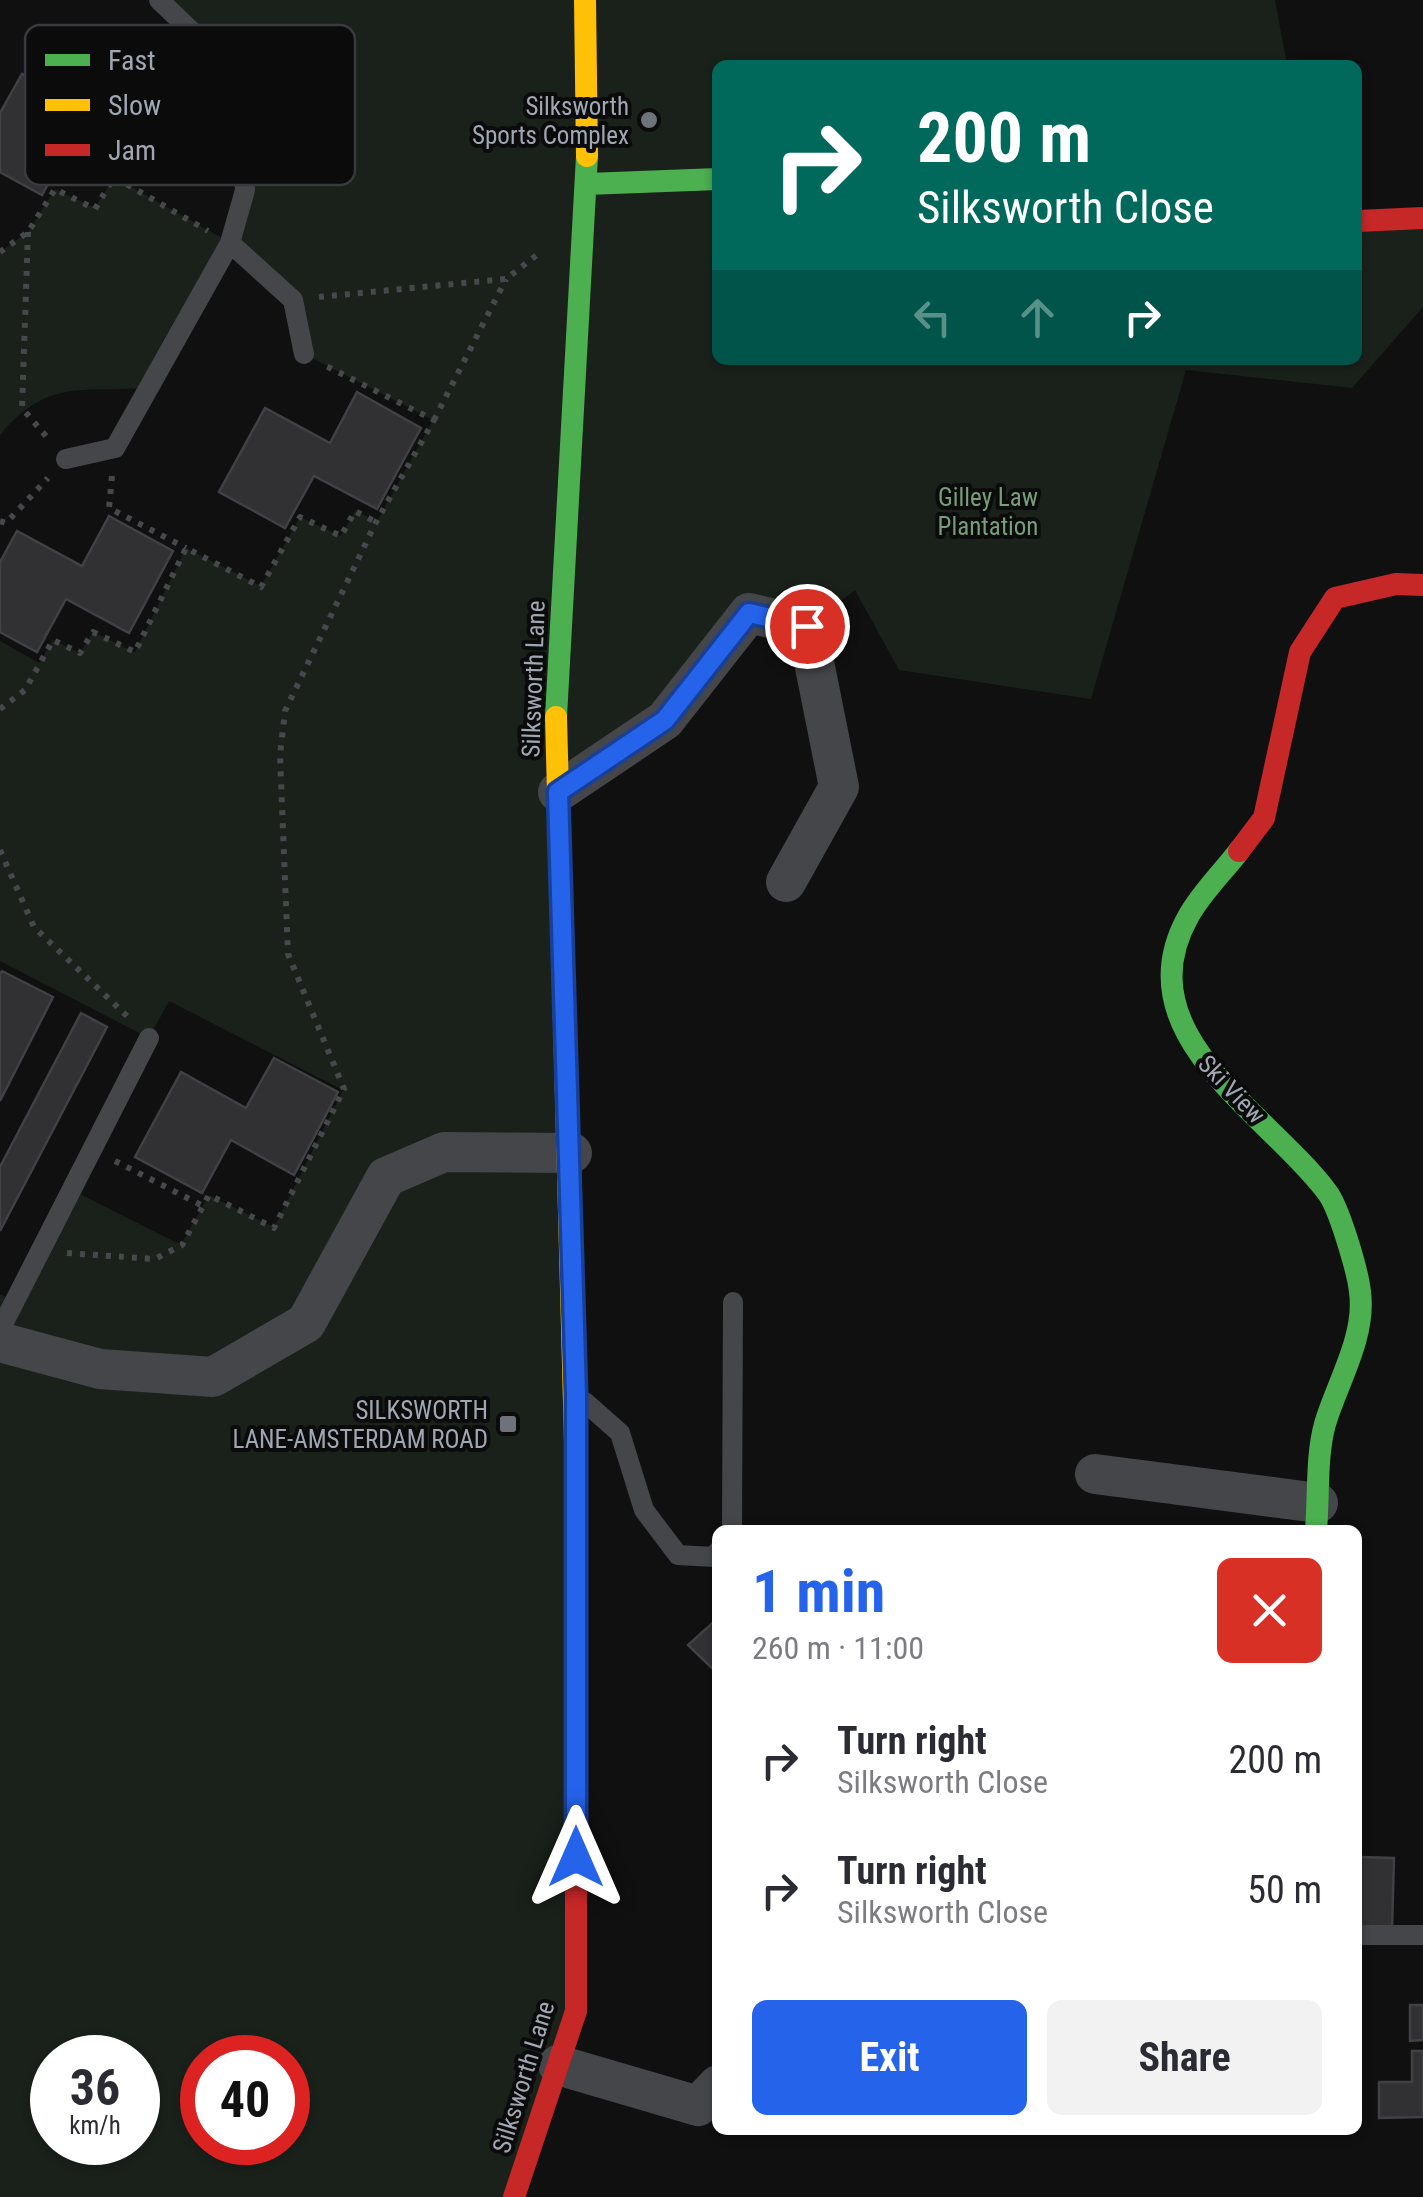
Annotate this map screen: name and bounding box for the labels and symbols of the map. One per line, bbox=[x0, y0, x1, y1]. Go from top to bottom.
legend bbox=[25, 25, 355, 185]
text: Fast bbox=[108, 44, 155, 77]
text: Slow bbox=[108, 89, 161, 122]
place label: Silksworth Sports Complex bbox=[472, 92, 629, 150]
marker: Silksworth Sports Complex bbox=[638, 109, 660, 131]
text: Jam bbox=[108, 134, 156, 167]
park label: Gilley Law Plantation bbox=[938, 483, 1038, 541]
pin bbox=[765, 584, 850, 669]
street label: Silksworth Lane bbox=[516, 600, 551, 758]
street label: Ski View bbox=[1192, 1049, 1271, 1129]
place label: SILKSWORTH LANE-AMSTERDAM ROAD bbox=[233, 1396, 488, 1454]
marker: SILKSWORTH LANE-AMSTERDAM ROAD bbox=[497, 1413, 519, 1435]
position arrow bbox=[524, 1805, 628, 1909]
street label: Silksworth Lane bbox=[487, 1998, 560, 2156]
speed limit sign: 40 bbox=[180, 2035, 310, 2165]

